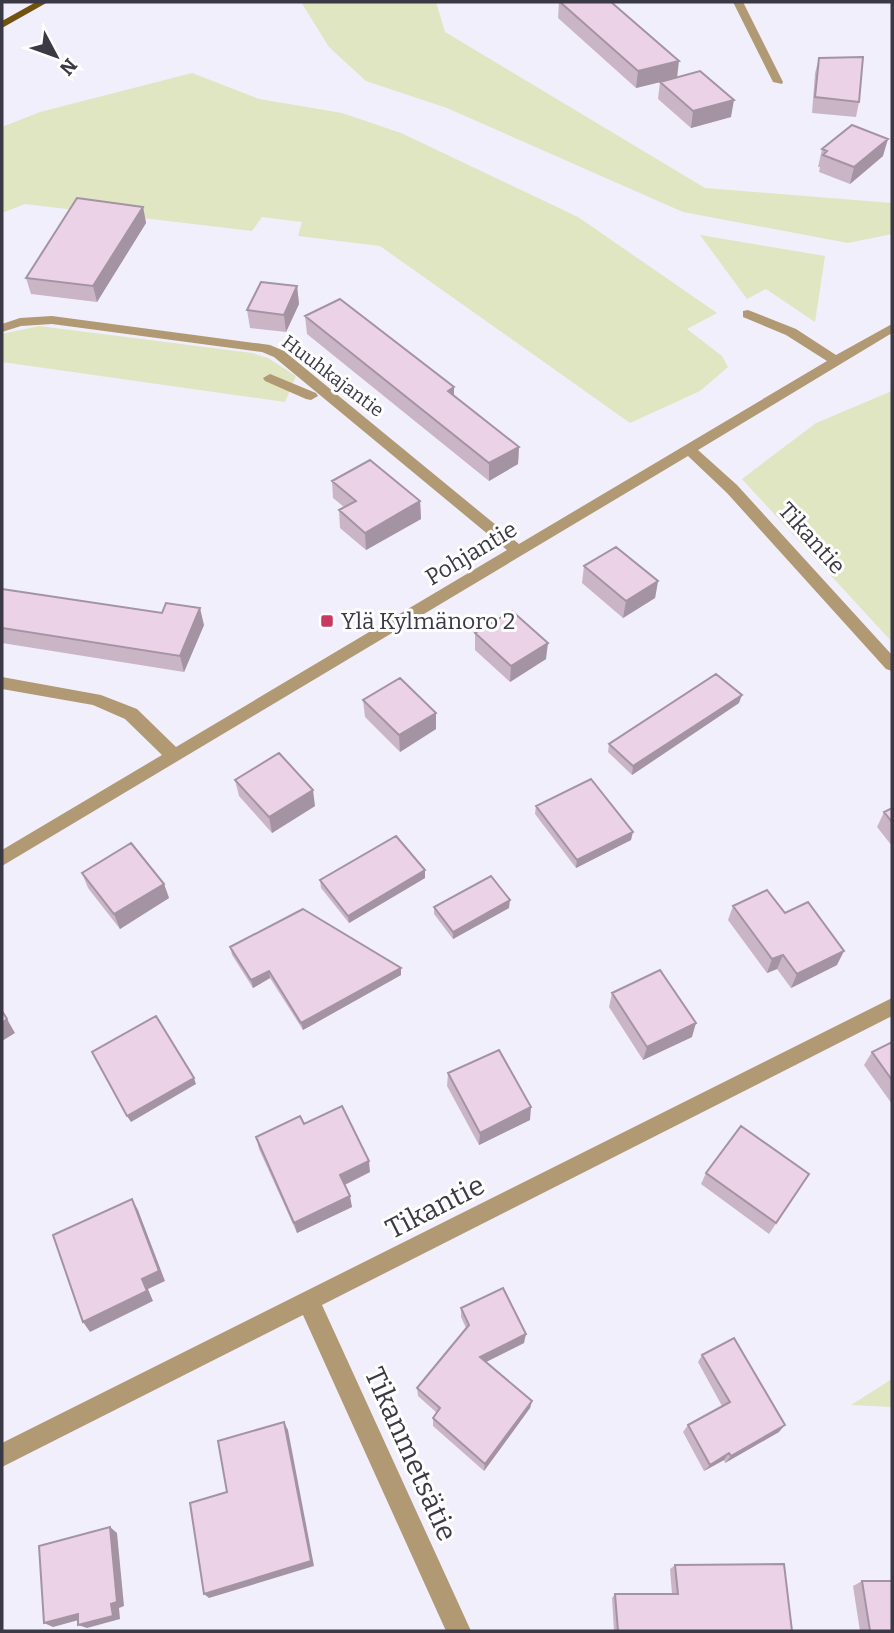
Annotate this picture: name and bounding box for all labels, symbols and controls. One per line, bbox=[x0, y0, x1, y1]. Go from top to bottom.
north arrow bbox=[21, 21, 91, 91]
text: N bbox=[55, 54, 82, 80]
street label: Huuhkajantie bbox=[278, 330, 388, 422]
street label: Tikantie bbox=[772, 496, 852, 580]
street label: Pohjantie bbox=[420, 515, 522, 591]
place label: Ylä Kylmänoro 2 bbox=[341, 607, 515, 635]
marker: Ylä Kylmänoro 2 bbox=[319, 613, 335, 629]
street label: Tikantie bbox=[380, 1168, 490, 1246]
street label: Tikanmetsätie bbox=[358, 1362, 464, 1546]

